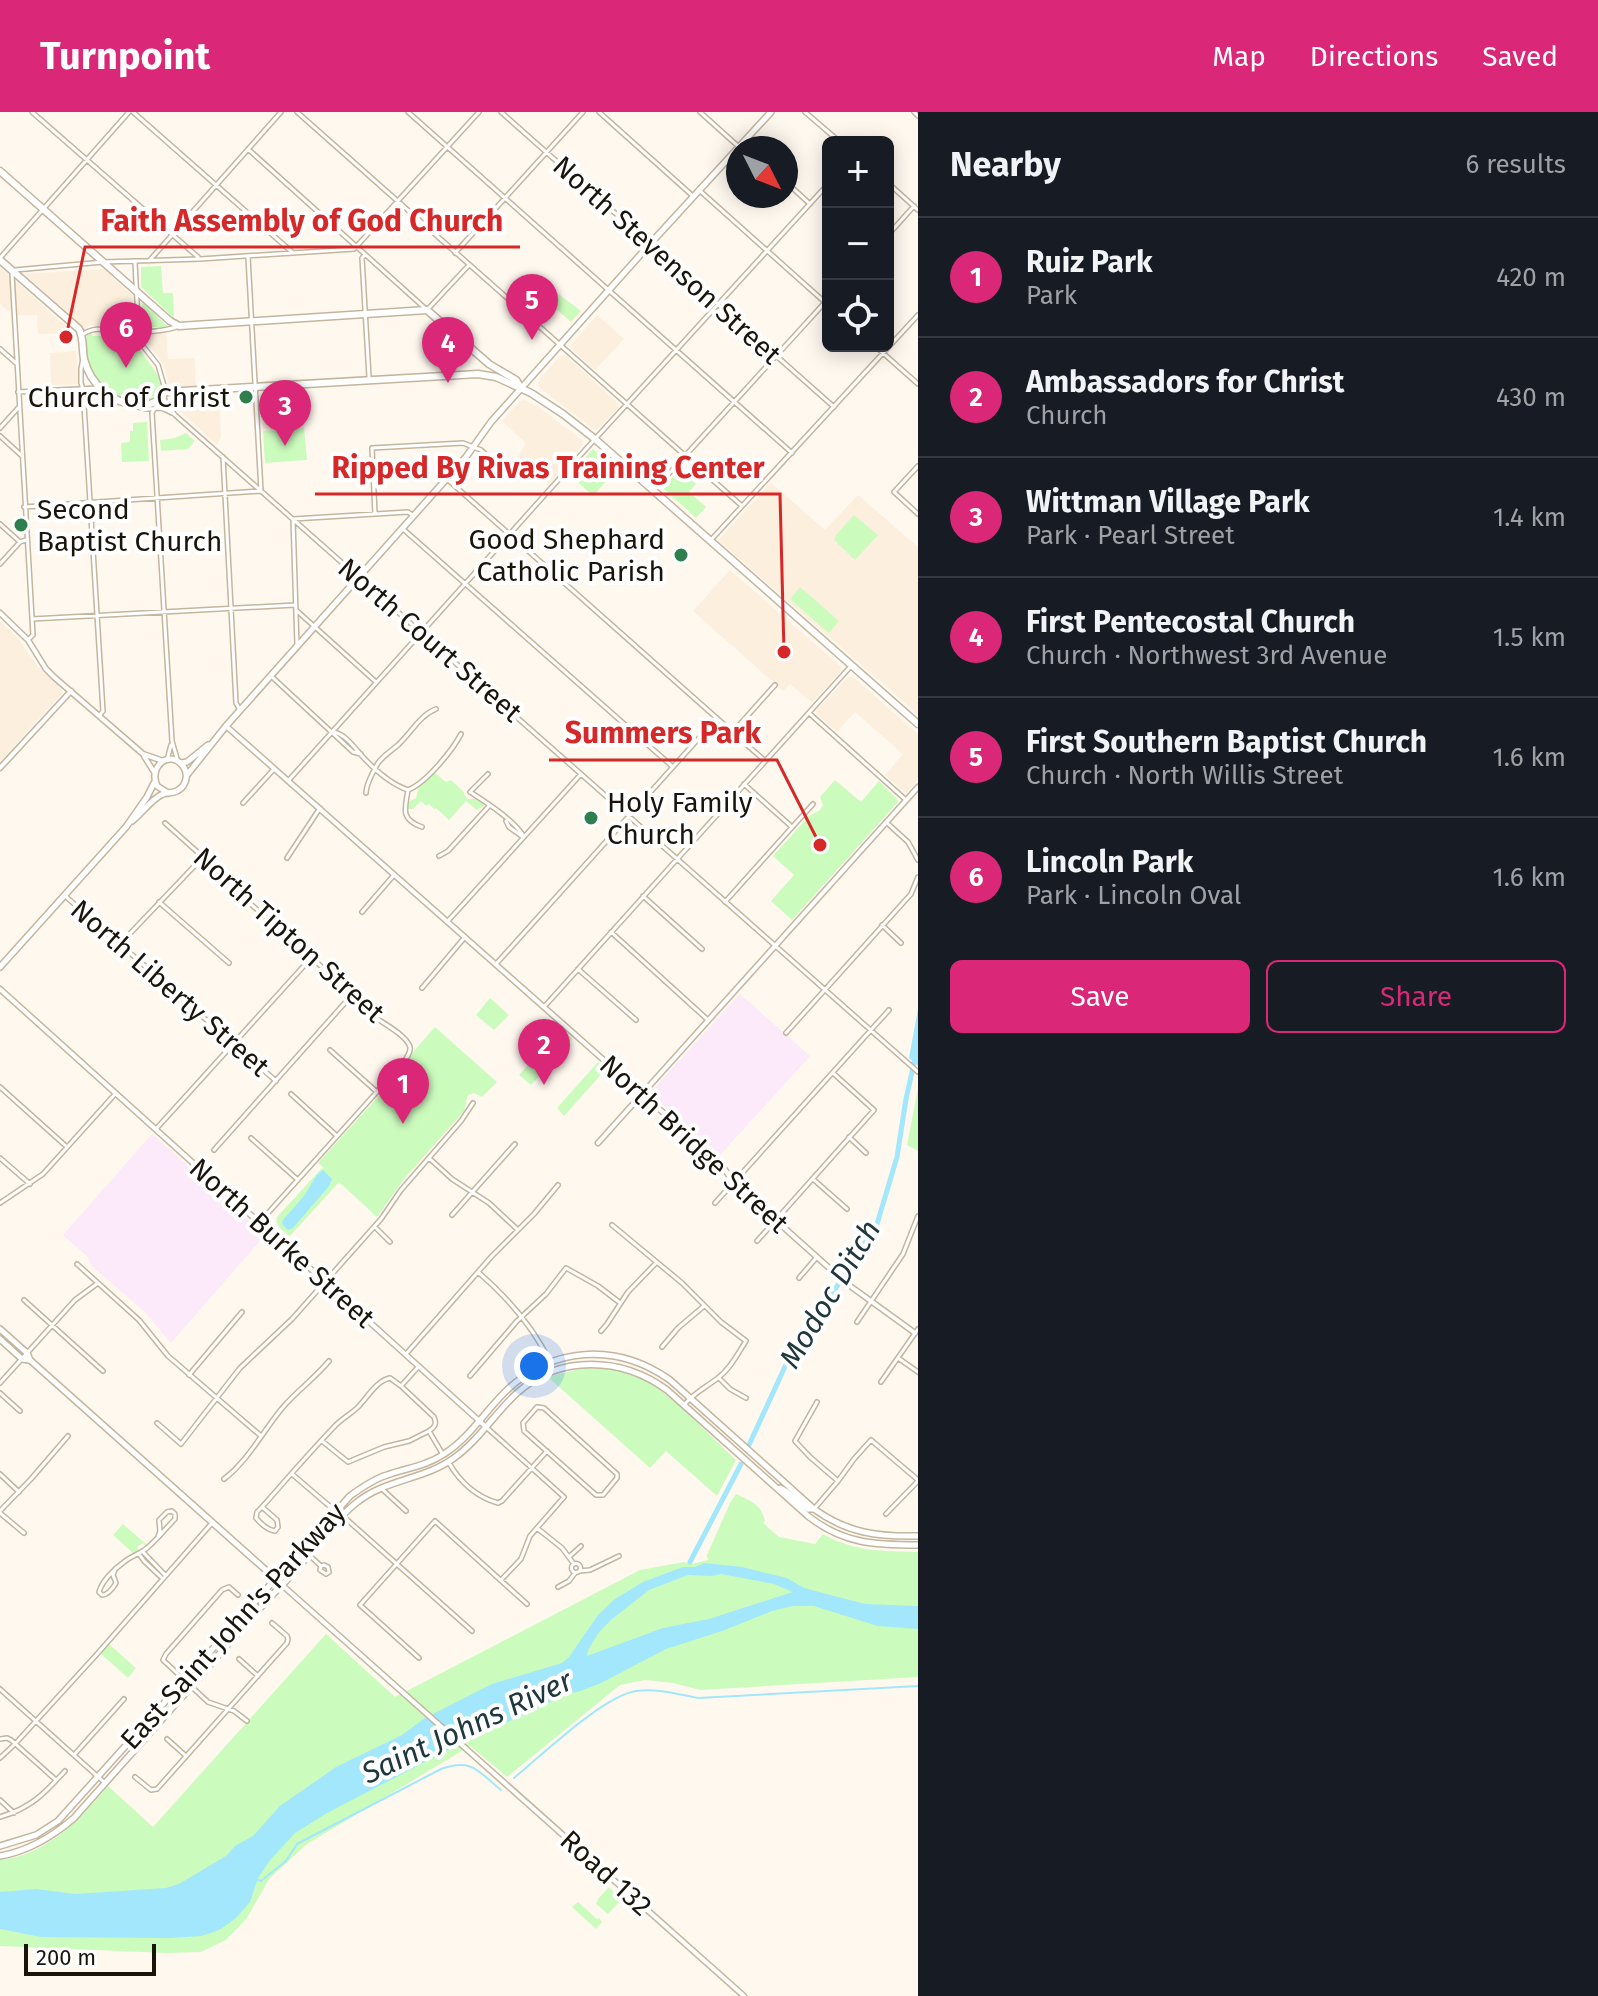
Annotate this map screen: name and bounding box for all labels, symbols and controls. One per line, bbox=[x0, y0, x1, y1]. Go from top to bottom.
text: Turnpoint bbox=[40, 33, 210, 79]
text: Map bbox=[1212, 40, 1266, 73]
text: Directions bbox=[1310, 40, 1438, 73]
text: Saved bbox=[1482, 40, 1558, 73]
north arrow bbox=[726, 136, 798, 208]
map controls bbox=[822, 136, 894, 352]
button: + bbox=[822, 136, 894, 208]
text: Nearby bbox=[950, 144, 1061, 185]
street label: North Stevenson Street bbox=[546, 149, 788, 372]
text: 6 results bbox=[1465, 149, 1566, 180]
callout: Faith Assembly of God Church bbox=[85, 193, 520, 247]
text: Faith Assembly of God Church bbox=[101, 203, 503, 239]
button: − bbox=[822, 208, 894, 280]
text: Ruiz Park bbox=[1026, 244, 1152, 280]
text: 1 bbox=[970, 262, 982, 293]
text: 420 m bbox=[1496, 262, 1566, 293]
pin: 5 bbox=[506, 274, 558, 340]
button: locate bbox=[822, 280, 894, 352]
text: Park bbox=[1026, 280, 1077, 311]
pin: 6 bbox=[100, 302, 152, 368]
pin: 4 bbox=[422, 317, 474, 383]
text: Ambassadors for Christ bbox=[1026, 364, 1344, 400]
pin: 3 bbox=[259, 380, 311, 446]
place label: Church of Christ bbox=[28, 381, 231, 414]
text: 2 bbox=[969, 382, 983, 413]
text: 430 m bbox=[1496, 382, 1566, 413]
marker: Church of Christ bbox=[237, 388, 255, 406]
text: Church bbox=[1026, 400, 1108, 431]
callout: Ripped By Rivas Training Center bbox=[315, 440, 780, 494]
text: Ripped By Rivas Training Center bbox=[331, 450, 766, 486]
text: Wittman Village Park bbox=[1026, 484, 1310, 520]
place label: Second Baptist Church bbox=[37, 493, 222, 558]
text: 3 bbox=[969, 502, 983, 533]
text: 1.4 km bbox=[1493, 502, 1566, 533]
marker: Second Baptist Church bbox=[12, 516, 30, 534]
text: Park · Pearl Street bbox=[1026, 520, 1235, 551]
place label: Good Shephard Catholic Parish bbox=[469, 523, 665, 588]
marker: Good Shephard Catholic Parish bbox=[672, 546, 690, 564]
street label: North Court Street bbox=[332, 551, 529, 729]
text: First Pentecostal Church bbox=[1026, 604, 1355, 640]
text: 4 bbox=[969, 622, 983, 653]
text: 1.5 km bbox=[1493, 622, 1566, 653]
text: Church · Northwest 3rd Avenue bbox=[1026, 640, 1387, 671]
callout: Summers Park bbox=[549, 706, 777, 760]
text: Summers Park bbox=[565, 715, 762, 751]
text: First Southern Baptist Church bbox=[1026, 724, 1427, 760]
text: 5 bbox=[969, 742, 983, 773]
text: 1.6 km bbox=[1492, 742, 1566, 773]
text: Church · North Willis Street bbox=[1026, 760, 1343, 791]
place label: Holy Family Church bbox=[607, 786, 753, 851]
marker: Holy Family Church bbox=[582, 809, 600, 827]
street label: North Tipton Street bbox=[187, 841, 392, 1030]
text: Lincoln Park bbox=[1026, 844, 1193, 880]
text: 6 bbox=[969, 862, 983, 893]
text: 1.6 km bbox=[1492, 862, 1566, 893]
text: Park · Lincoln Oval bbox=[1026, 880, 1241, 911]
street label: North Liberty Street bbox=[64, 893, 277, 1084]
button: Save bbox=[950, 960, 1250, 1033]
button: Share bbox=[1266, 960, 1566, 1033]
pin: 2 bbox=[518, 1019, 570, 1085]
street label: North Bridge Street bbox=[593, 1048, 796, 1240]
pin: 1 bbox=[377, 1058, 429, 1124]
street label: North Burke Street bbox=[183, 1151, 382, 1335]
water label: Modoc Ditch bbox=[772, 1213, 888, 1375]
your location bbox=[514, 1346, 554, 1386]
street label: East Saint John's Parkway bbox=[114, 1496, 352, 1756]
water label: Saint Johns River bbox=[355, 1662, 579, 1792]
street label: Road 132 bbox=[553, 1823, 659, 1923]
scale bar bbox=[24, 1940, 156, 1976]
text: 200 m bbox=[36, 1944, 96, 1971]

